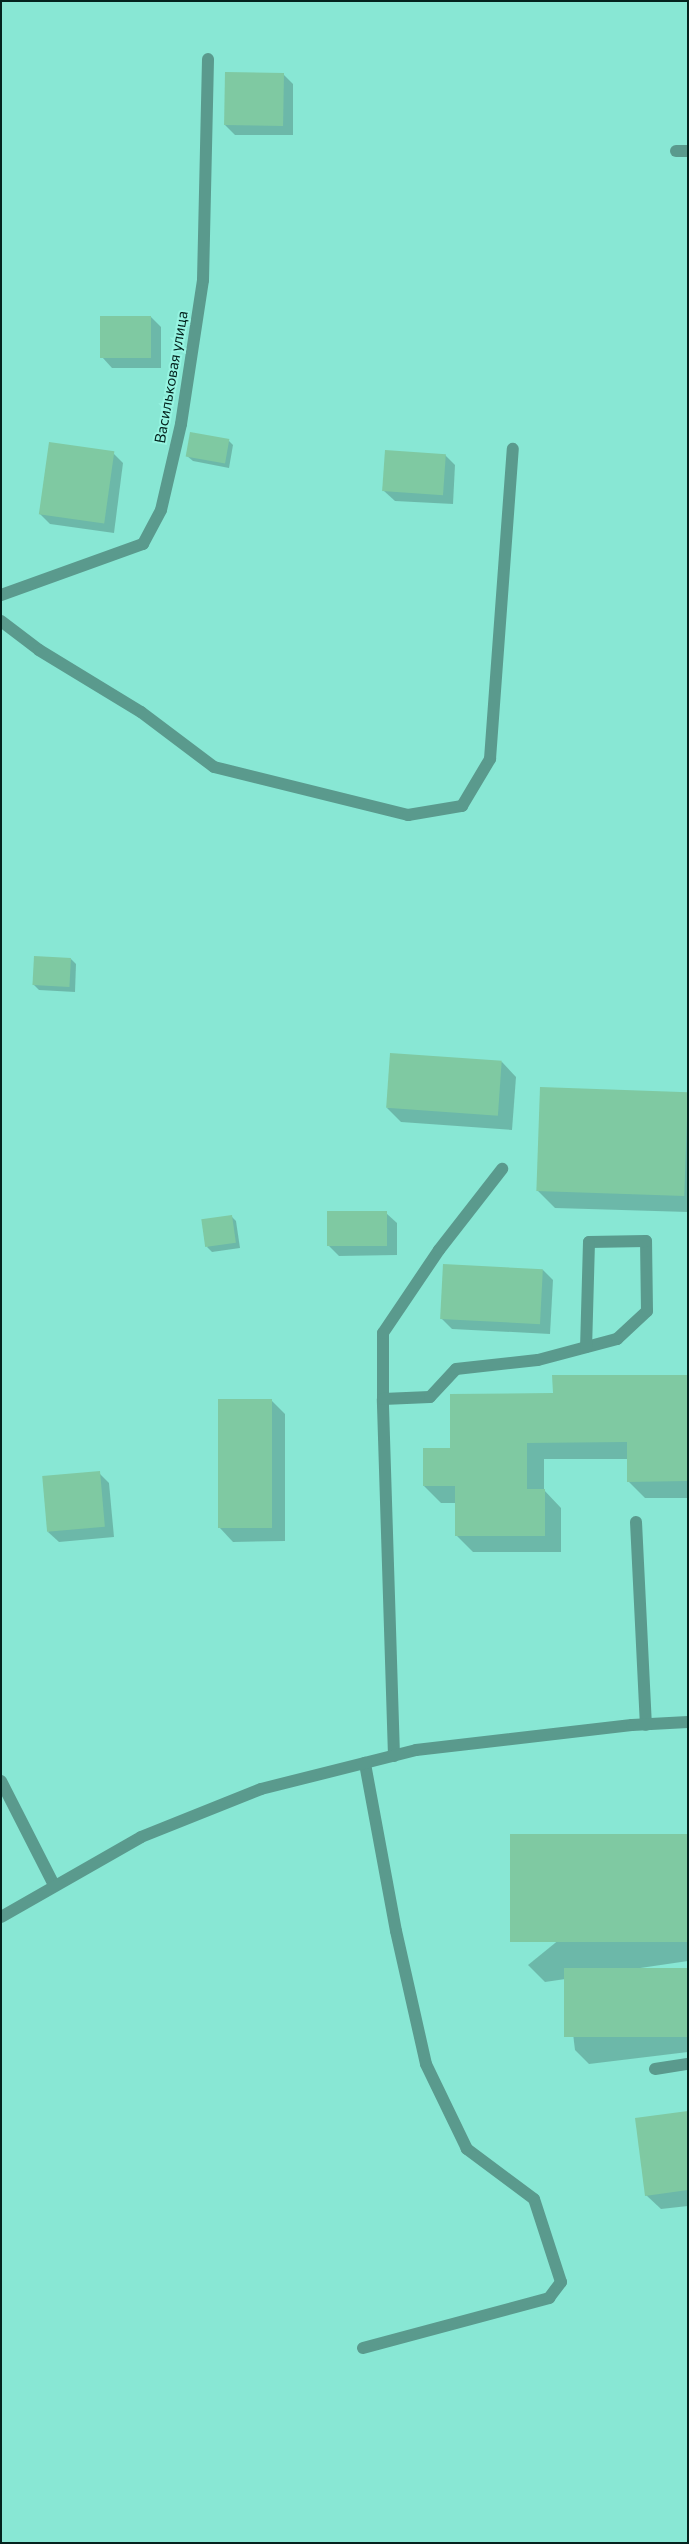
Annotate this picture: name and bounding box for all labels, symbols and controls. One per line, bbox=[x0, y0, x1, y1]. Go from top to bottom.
street label: Васильковая улица bbox=[151, 309, 191, 445]

